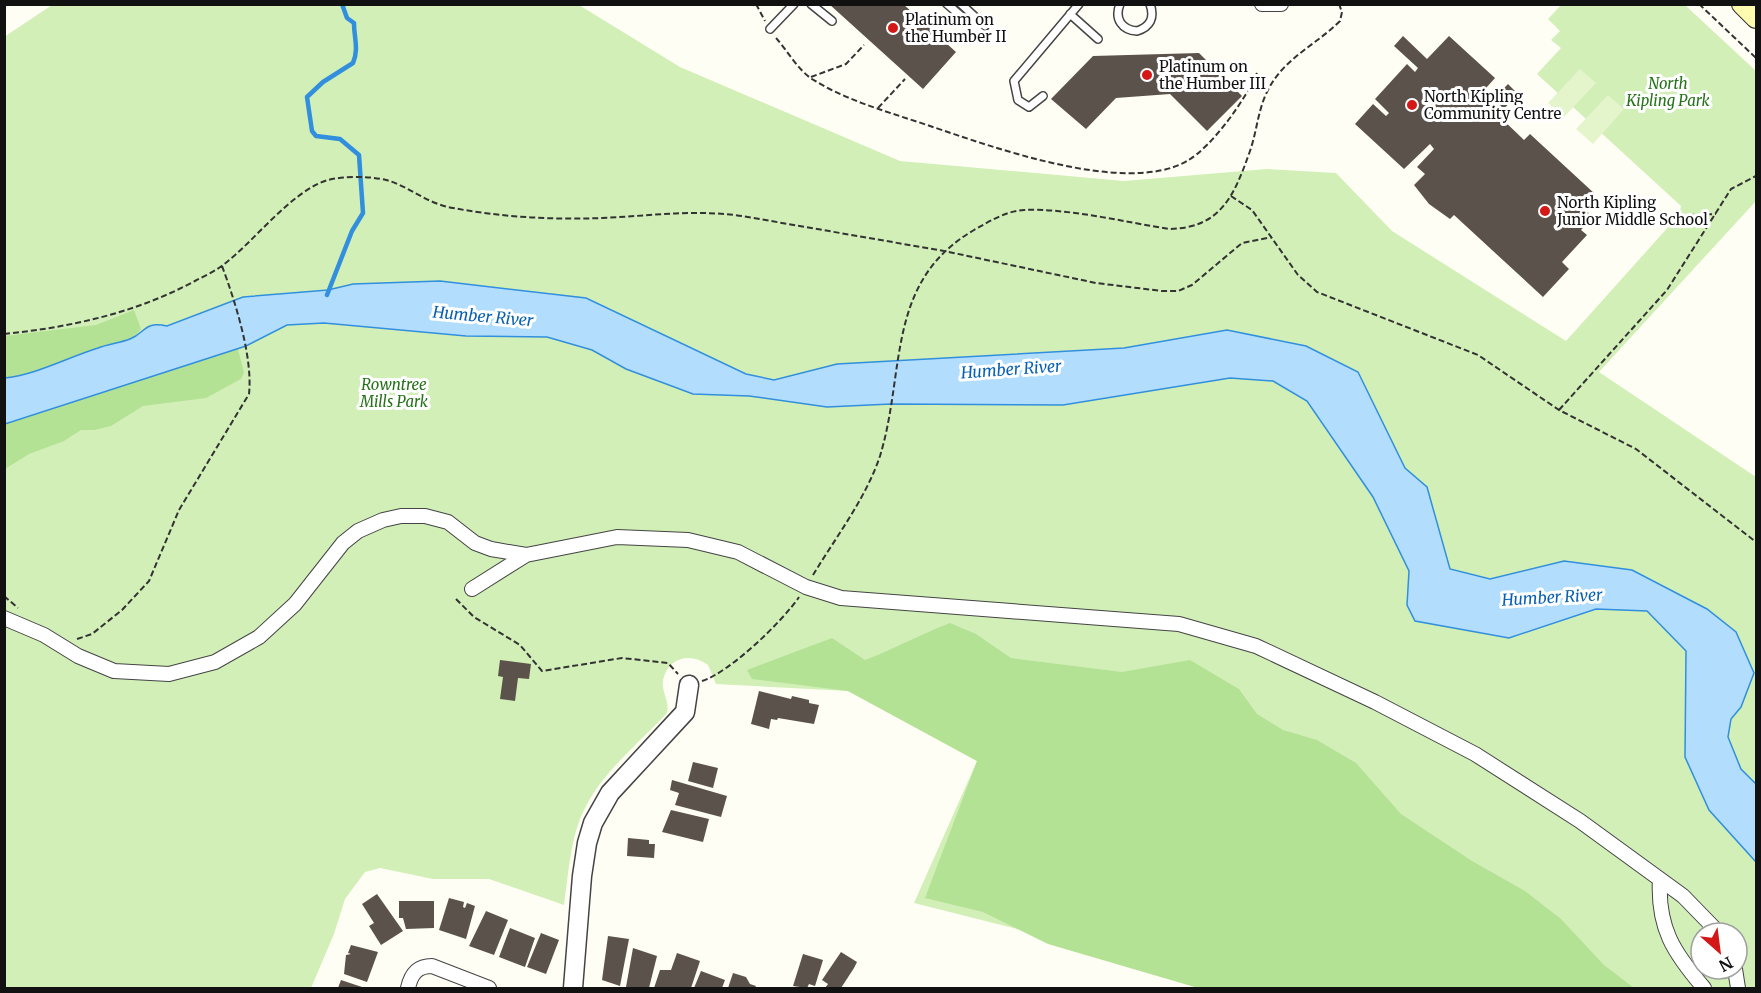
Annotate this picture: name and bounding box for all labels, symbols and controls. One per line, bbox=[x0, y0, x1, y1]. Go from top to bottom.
place label: Platinum on the Humber II bbox=[905, 10, 1007, 46]
marker: Platinum on the Humber II bbox=[886, 21, 900, 35]
place label: Platinum on the Humber III bbox=[1159, 57, 1266, 93]
marker: Platinum on the Humber III bbox=[1140, 68, 1154, 82]
park label: North Kipling Park bbox=[1625, 74, 1711, 110]
place label: North Kipling Community Centre bbox=[1424, 87, 1561, 123]
marker: North Kipling Community Centre bbox=[1405, 98, 1419, 112]
place label: North Kipling Junior Middle School bbox=[1556, 193, 1708, 229]
marker: North Kipling Junior Middle School bbox=[1538, 204, 1552, 218]
water label: Humber River bbox=[431, 302, 535, 330]
water label: Humber River bbox=[959, 355, 1062, 383]
park label: Rowntree Mills Park bbox=[359, 375, 429, 411]
water label: Humber River bbox=[1500, 584, 1603, 610]
north arrow bbox=[1689, 921, 1749, 981]
text: N bbox=[1715, 952, 1736, 976]

